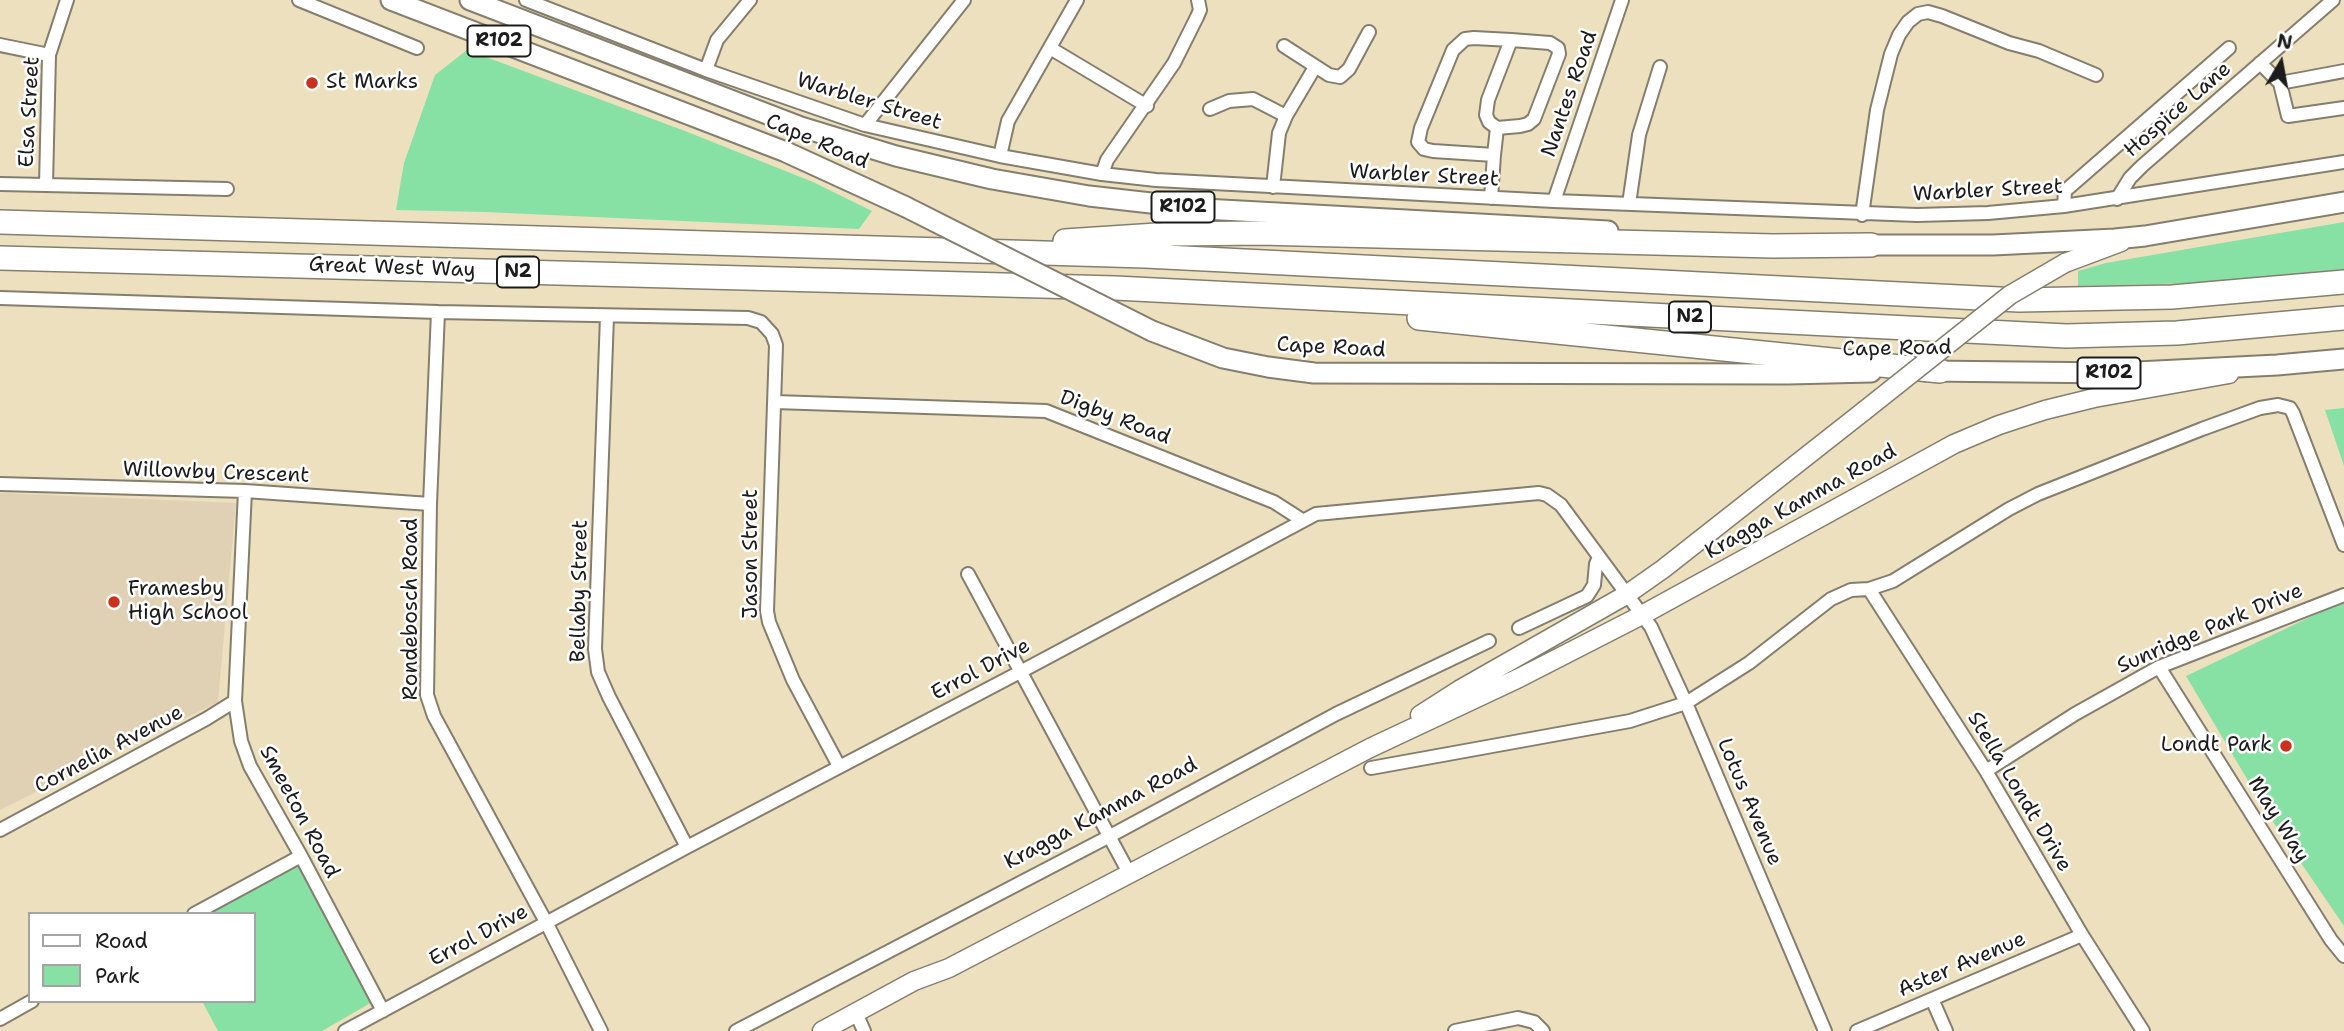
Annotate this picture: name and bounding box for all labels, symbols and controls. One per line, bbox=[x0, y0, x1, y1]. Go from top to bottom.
road number: R102 bbox=[468, 25, 530, 56]
street label: Nantes Road bbox=[1537, 28, 1603, 160]
north arrow bbox=[2246, 28, 2316, 98]
text: N bbox=[2275, 28, 2294, 55]
street label: Elsa Street bbox=[15, 56, 45, 168]
street label: Hospice Lane bbox=[2119, 57, 2237, 163]
street label: Warbler Street bbox=[794, 68, 944, 136]
place label: St Marks bbox=[326, 70, 418, 96]
marker: St Marks bbox=[304, 75, 320, 91]
street label: Cape Road bbox=[762, 109, 872, 175]
street label: Warbler Street bbox=[1348, 159, 1500, 193]
street label: Warbler Street bbox=[1912, 174, 2064, 208]
road number: R102 bbox=[1152, 192, 1214, 223]
street label: Great West Way bbox=[308, 252, 476, 284]
road number: N2 bbox=[497, 256, 539, 288]
road number: N2 bbox=[1669, 302, 1711, 332]
street label: Cape Road bbox=[1276, 333, 1386, 363]
street label: Cape Road bbox=[1842, 335, 1952, 363]
road number: R102 bbox=[2078, 358, 2140, 388]
street label: Digby Road bbox=[1056, 385, 1174, 451]
street label: Kragga Kamma Road bbox=[1701, 439, 1901, 565]
street label: Willowby Crescent bbox=[122, 457, 310, 489]
street label: Jason Street bbox=[739, 489, 765, 619]
street label: Rondebosch Road bbox=[399, 518, 425, 700]
street label: Bellaby Street bbox=[566, 519, 594, 663]
place label: Framesby High School bbox=[128, 577, 248, 627]
street label: Sunridge Park Drive bbox=[2113, 578, 2307, 680]
marker: Framesby High School bbox=[106, 594, 122, 610]
street label: Errol Drive bbox=[927, 633, 1035, 707]
street label: Cornelia Avenue bbox=[30, 700, 188, 800]
street label: Stella Londt Drive bbox=[1961, 707, 2077, 877]
place label: Londt Park bbox=[2161, 733, 2272, 759]
street label: Lotus Avenue bbox=[1711, 735, 1787, 869]
marker: Londt Park bbox=[2278, 738, 2294, 754]
street label: Smeeton Road bbox=[253, 741, 345, 883]
street label: Kragga Kamma Road bbox=[1000, 752, 1202, 876]
street label: May Way bbox=[2242, 773, 2314, 867]
street label: Errol Drive bbox=[425, 899, 533, 973]
legend bbox=[28, 912, 256, 1003]
text: Road bbox=[95, 927, 148, 955]
street label: Aster Avenue bbox=[1894, 927, 2030, 1003]
text: Park bbox=[95, 962, 140, 990]

